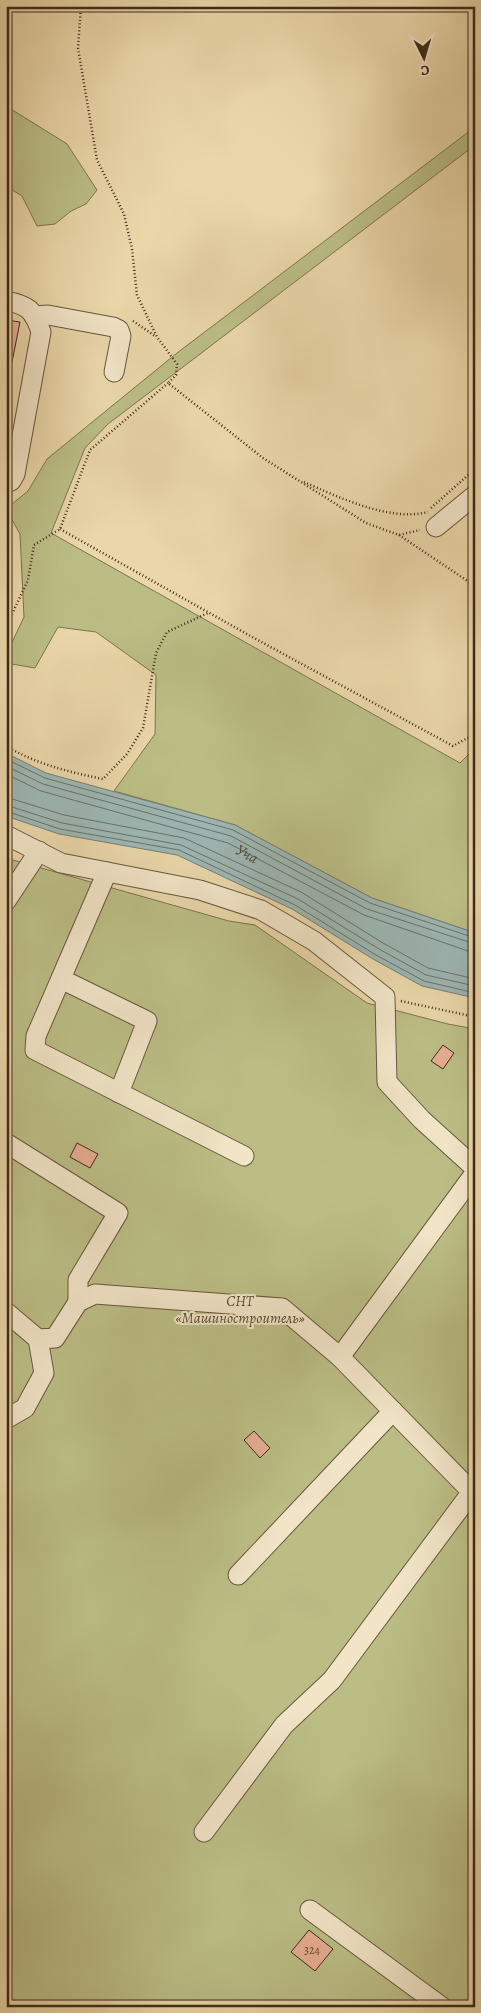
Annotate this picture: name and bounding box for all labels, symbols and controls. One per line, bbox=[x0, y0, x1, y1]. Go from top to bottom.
north arrow bbox=[398, 32, 448, 82]
text: С bbox=[420, 61, 430, 80]
water label: Уча bbox=[232, 839, 262, 869]
park label: СНТ «Машиностроитель» bbox=[175, 1291, 305, 1328]
house number: 324 bbox=[304, 1942, 321, 1958]

